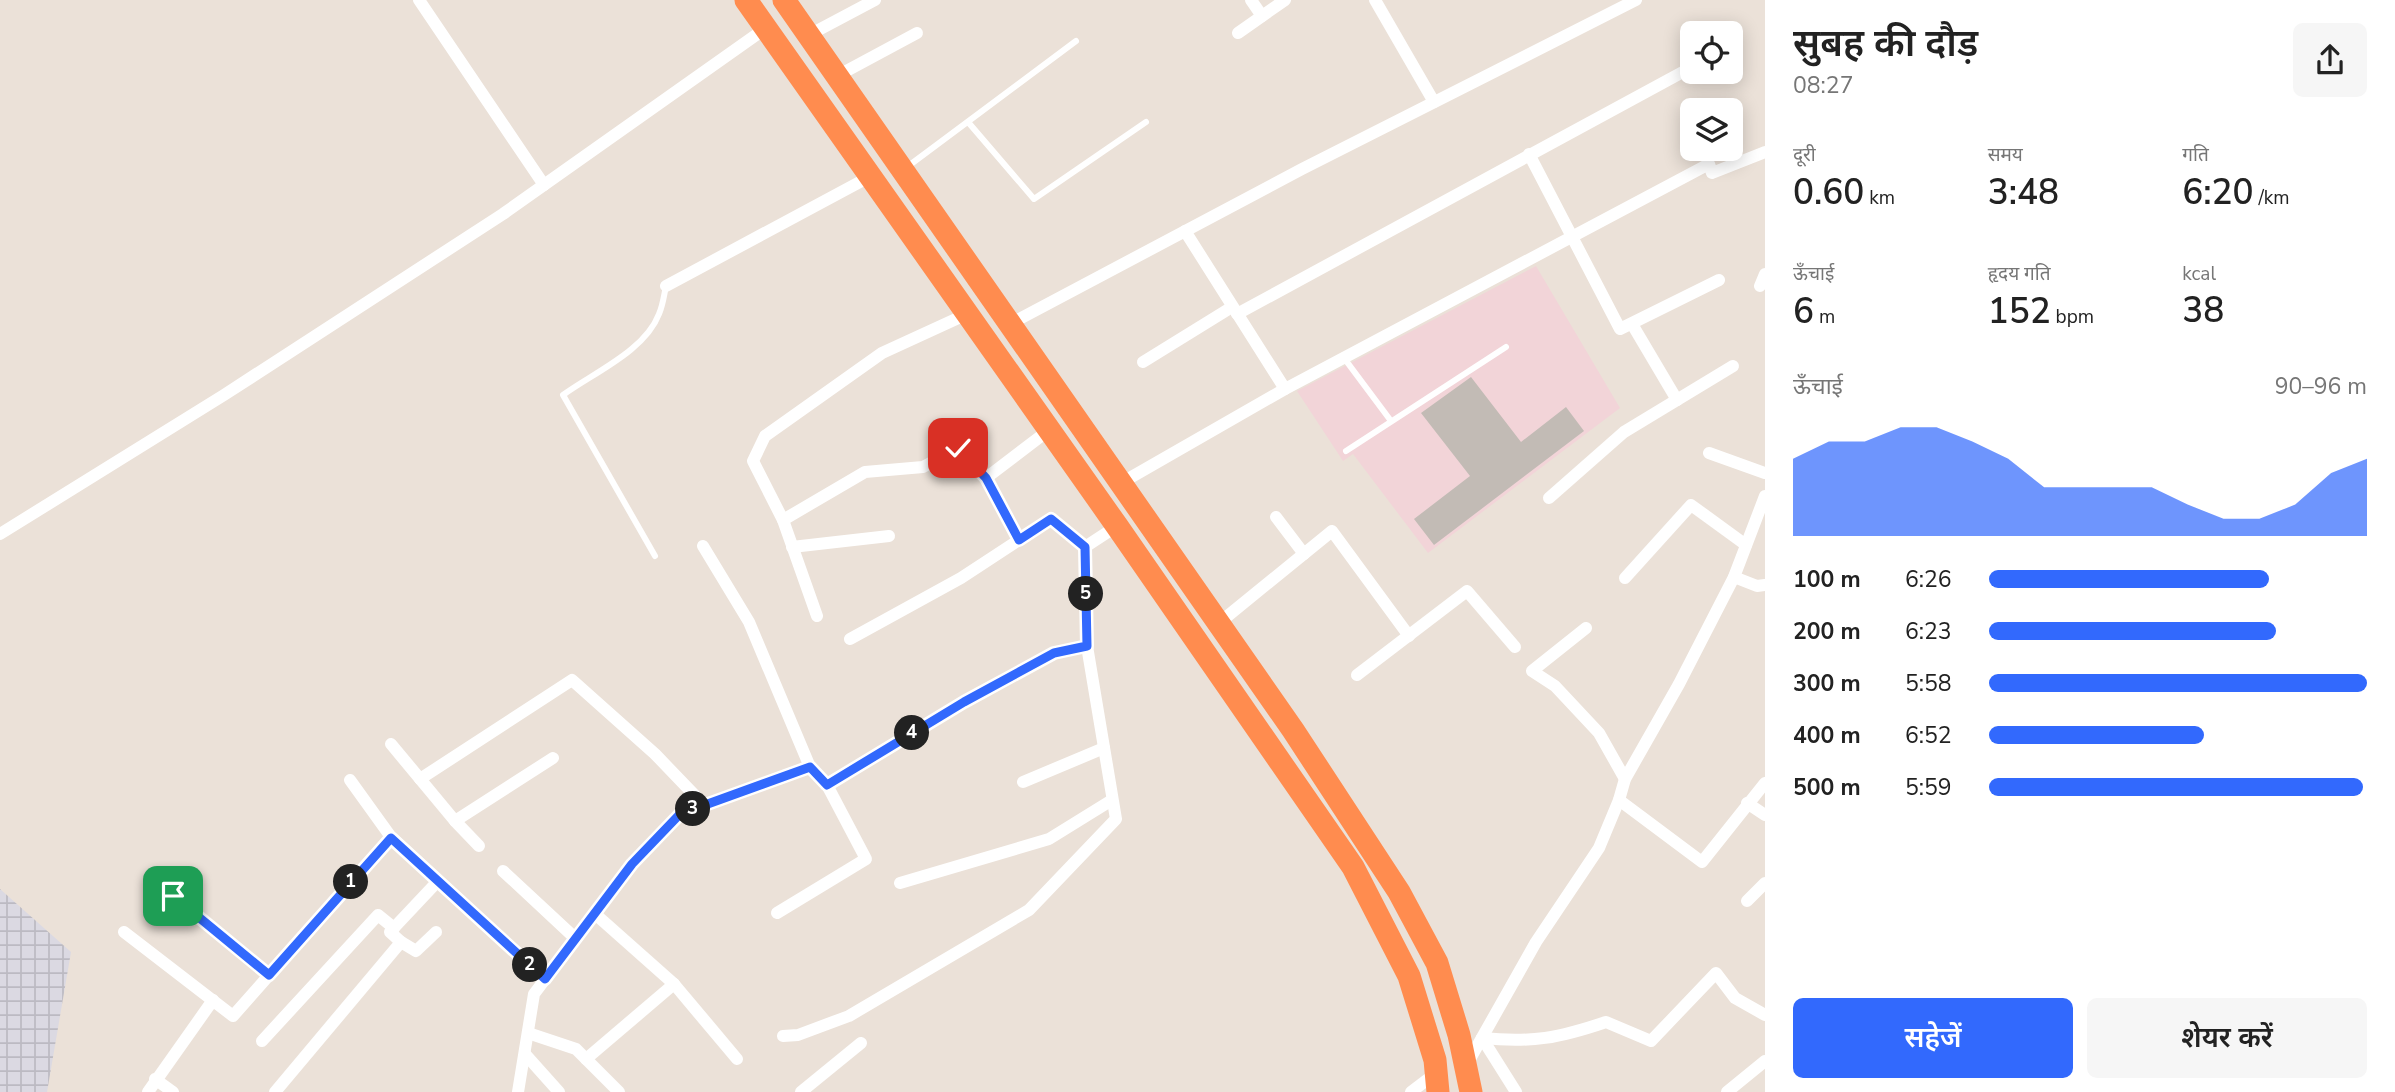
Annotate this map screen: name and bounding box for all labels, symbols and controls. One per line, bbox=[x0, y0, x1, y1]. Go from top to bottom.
text: सुबह की दौड़ bbox=[1793, 18, 1978, 69]
map controls bbox=[1680, 21, 1743, 161]
button: locate bbox=[1680, 21, 1743, 84]
button: share bbox=[2293, 23, 2367, 97]
text: 08:27 bbox=[1793, 70, 1853, 101]
button: layers bbox=[1680, 98, 1743, 161]
text: दूरी bbox=[1793, 142, 1816, 168]
text: समय bbox=[1988, 142, 2023, 168]
text: गति bbox=[2182, 142, 2209, 168]
text: 0.60 bbox=[1793, 169, 1864, 216]
text: 3:48 bbox=[1988, 169, 2059, 216]
text: 6:20 bbox=[2182, 169, 2254, 216]
text: km bbox=[1864, 185, 1895, 211]
text: /km bbox=[2254, 185, 2290, 211]
text: ऊँचाई bbox=[1793, 261, 1834, 287]
text: हृदय गति bbox=[1988, 261, 2051, 287]
text: kcal bbox=[2182, 261, 2216, 287]
text: 38 bbox=[2182, 287, 2224, 334]
text: 6 bbox=[1793, 288, 1814, 335]
text: 152 bbox=[1988, 288, 2051, 335]
text: m bbox=[1814, 304, 1835, 330]
text: bpm bbox=[2051, 304, 2094, 330]
text: ऊँचाई bbox=[1793, 371, 1843, 402]
text: 90–96 m bbox=[2275, 371, 2367, 402]
pin bbox=[928, 418, 988, 478]
icon: check bbox=[939, 429, 977, 467]
text: 100 m bbox=[1793, 564, 1861, 595]
text: 6:26 bbox=[1905, 564, 1952, 595]
pin: 5 bbox=[1068, 576, 1104, 612]
text: 5 bbox=[1080, 580, 1091, 606]
text: 200 m bbox=[1793, 616, 1861, 647]
text: 6:23 bbox=[1905, 616, 1952, 647]
text: 300 m bbox=[1793, 668, 1861, 699]
text: 5:58 bbox=[1905, 668, 1952, 699]
pin: 4 bbox=[894, 716, 930, 750]
text: 4 bbox=[906, 719, 917, 745]
text: 400 m bbox=[1793, 720, 1861, 751]
text: 6:52 bbox=[1905, 720, 1952, 751]
text: 500 m bbox=[1793, 772, 1861, 803]
text: 5:59 bbox=[1905, 772, 1952, 803]
pin: 3 bbox=[676, 792, 710, 826]
text: 3 bbox=[687, 795, 698, 821]
pin: 1 bbox=[334, 864, 368, 900]
pin bbox=[143, 866, 203, 926]
text: 1 bbox=[345, 868, 356, 894]
icon: arrive bbox=[154, 877, 192, 915]
pin: 2 bbox=[512, 948, 548, 982]
text: 2 bbox=[524, 951, 535, 977]
button: सहेजें bbox=[1793, 998, 2073, 1078]
button: शेयर करें bbox=[2087, 998, 2367, 1078]

